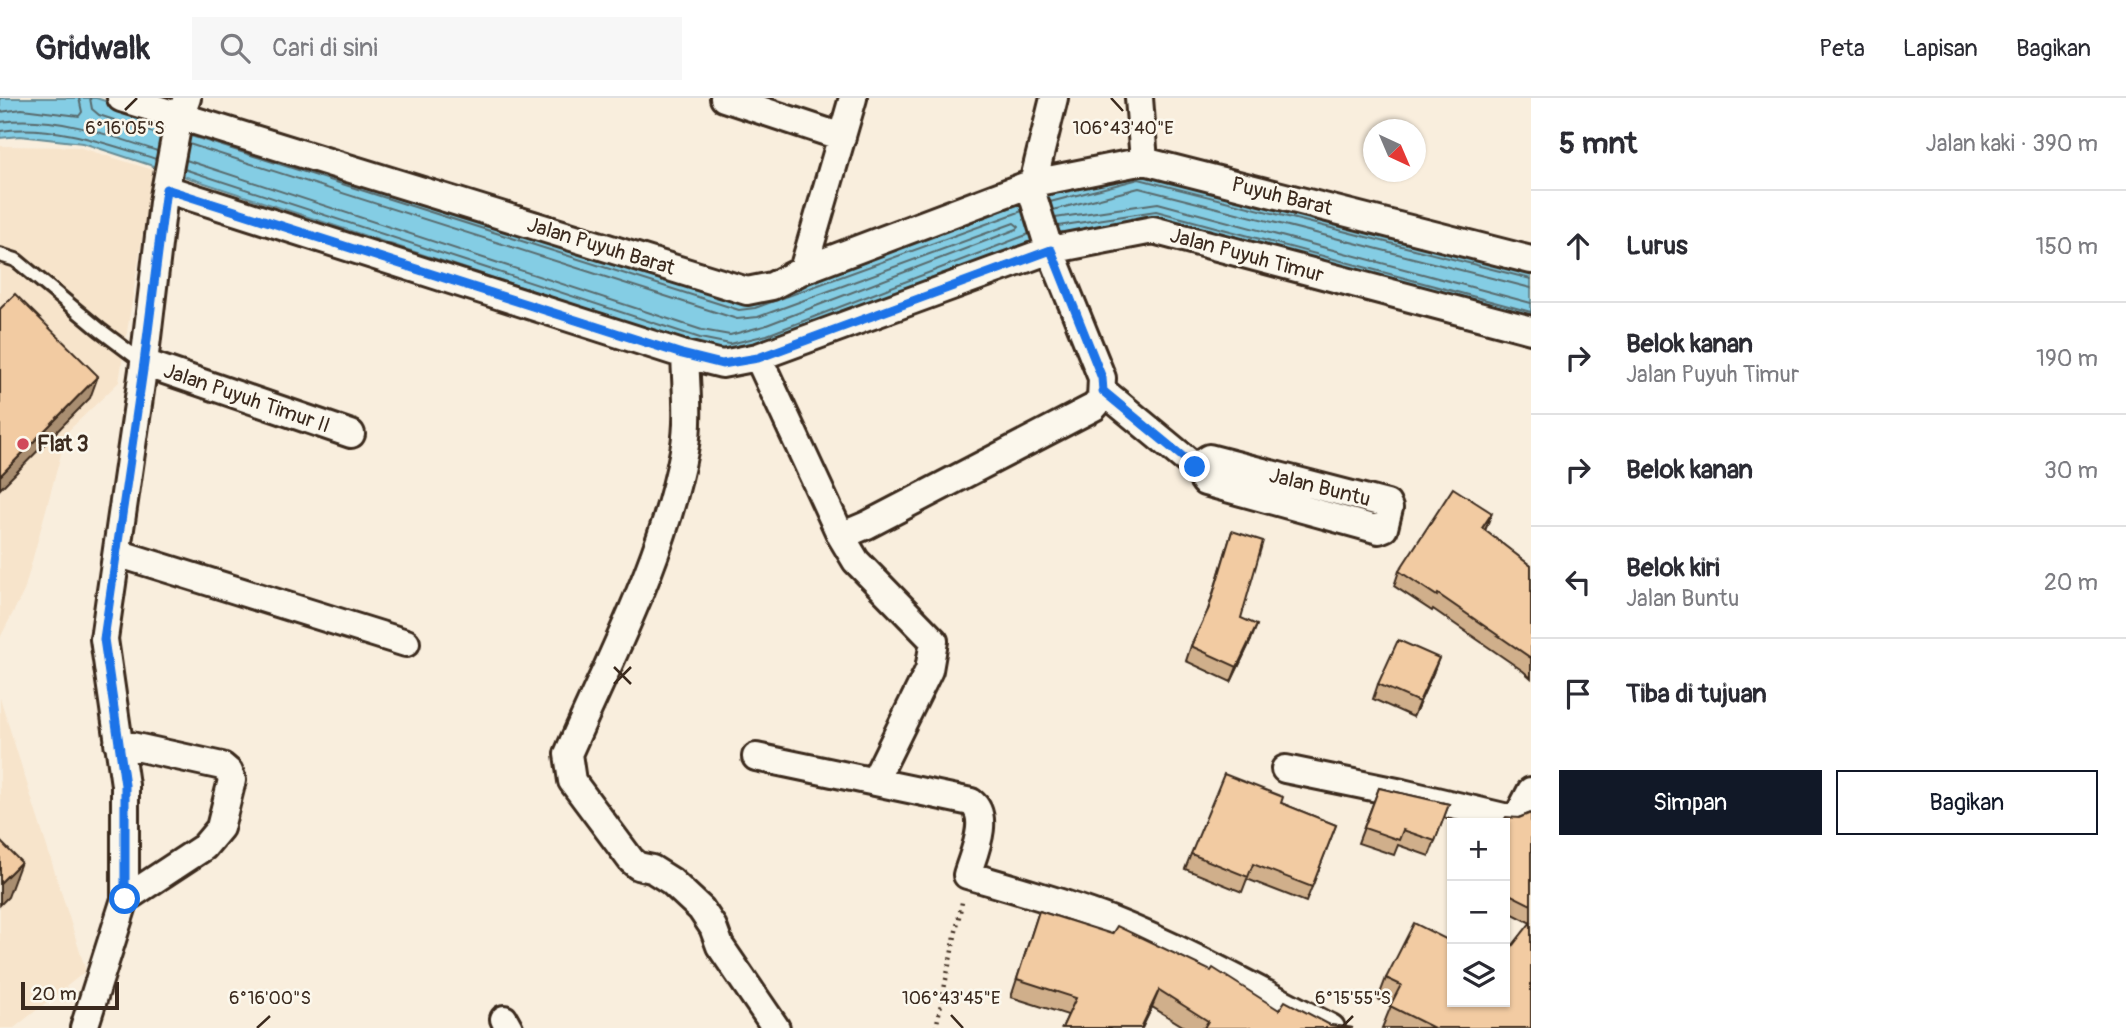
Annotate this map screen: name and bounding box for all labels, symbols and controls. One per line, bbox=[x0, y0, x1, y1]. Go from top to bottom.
search box bbox=[192, 17, 682, 80]
text: Gridwalk bbox=[35, 28, 150, 69]
icon: search bbox=[216, 29, 254, 67]
text: Cari di sini bbox=[272, 32, 378, 64]
text: Peta bbox=[1819, 34, 1865, 63]
text: Lapisan bbox=[1903, 34, 1978, 63]
text: Bagikan bbox=[2016, 34, 2091, 63]
text: 6°16'05"S bbox=[85, 117, 165, 140]
text: 106°43'40"E bbox=[1072, 117, 1174, 140]
north arrow bbox=[1363, 119, 1426, 182]
text: 5 mnt bbox=[1559, 125, 1637, 162]
text: Jalan kaki · 390 m bbox=[1926, 129, 2098, 158]
street label: Puyuh Barat bbox=[1229, 171, 1336, 222]
street label: Jalan Puyuh Barat bbox=[524, 211, 679, 282]
street label: Jalan Puyuh Timur bbox=[1167, 222, 1327, 289]
icon: ahead bbox=[1559, 227, 1597, 265]
text: Lurus bbox=[1626, 230, 1688, 262]
text: 150 m bbox=[2035, 232, 2098, 261]
text: Belok kanan bbox=[1626, 328, 1753, 360]
icon: right bbox=[1559, 339, 1597, 377]
text: 190 m bbox=[2036, 344, 2098, 373]
street label: Jalan Puyuh Timur II bbox=[160, 357, 334, 440]
text: Jalan Puyuh Timur bbox=[1626, 360, 1799, 389]
place label: Flat 3 bbox=[37, 431, 89, 458]
marker: Flat 3 bbox=[15, 436, 31, 452]
route end bbox=[1179, 451, 1210, 482]
icon: right bbox=[1559, 451, 1597, 489]
text: Belok kanan bbox=[1626, 454, 1753, 486]
text: 30 m bbox=[2044, 456, 2098, 485]
street label: Jalan Buntu bbox=[1266, 462, 1373, 513]
text: Belok kiri bbox=[1626, 552, 1720, 584]
icon: left bbox=[1559, 563, 1597, 601]
text: 20 m bbox=[2044, 568, 2098, 597]
text: Jalan Buntu bbox=[1626, 584, 1739, 613]
icon: arrive bbox=[1559, 675, 1597, 713]
text: Tiba di tujuan bbox=[1626, 678, 1767, 710]
button: Simpan bbox=[1559, 770, 1822, 835]
button: Bagikan bbox=[1836, 770, 2098, 835]
map controls bbox=[1447, 818, 1510, 1007]
button: + bbox=[1447, 818, 1510, 881]
button: − bbox=[1447, 881, 1510, 944]
route start bbox=[109, 883, 140, 914]
button: layers bbox=[1447, 944, 1510, 1007]
scale bar bbox=[21, 979, 119, 1011]
text: 20 m bbox=[32, 982, 77, 1006]
text: 6°16'00"S bbox=[229, 987, 311, 1010]
text: 106°43'45"E bbox=[902, 987, 1000, 1010]
text: 6°15'55"S bbox=[1315, 987, 1391, 1010]

